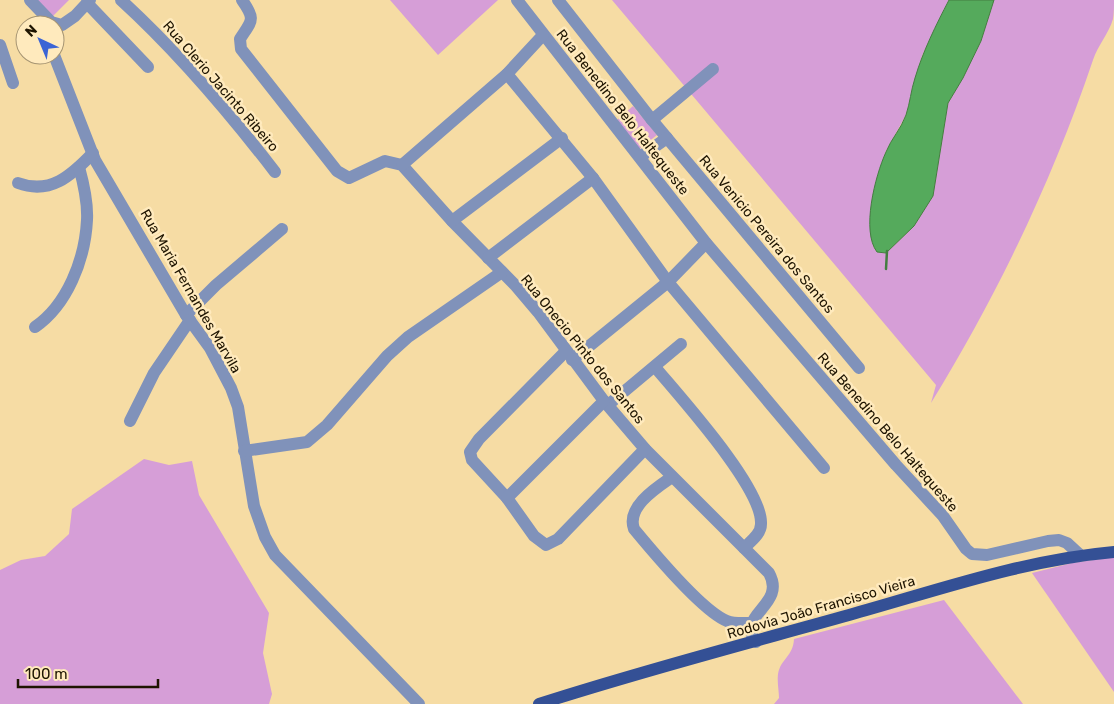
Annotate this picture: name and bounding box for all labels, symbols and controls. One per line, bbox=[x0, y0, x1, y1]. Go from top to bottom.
north arrow bbox=[15, 15, 65, 65]
street label: Rua Clerio Jacinto Ribeiro bbox=[159, 17, 282, 155]
text: N bbox=[22, 21, 41, 41]
street label: Rua Benedino Belo Haltequeste bbox=[553, 26, 693, 199]
street label: Rua Venicio Pereira dos Santos bbox=[695, 152, 838, 317]
street label: Rua Maria Fernandes Marvila bbox=[137, 206, 245, 376]
street label: Rua Onecio Pinto dos Santos bbox=[517, 271, 648, 427]
street label: Rua Benedino Belo Haltequeste bbox=[814, 349, 962, 516]
street label: Rodovia João Francisco Vieira bbox=[725, 572, 917, 642]
scale bar bbox=[18, 656, 158, 688]
text: 100 m bbox=[25, 665, 67, 683]

